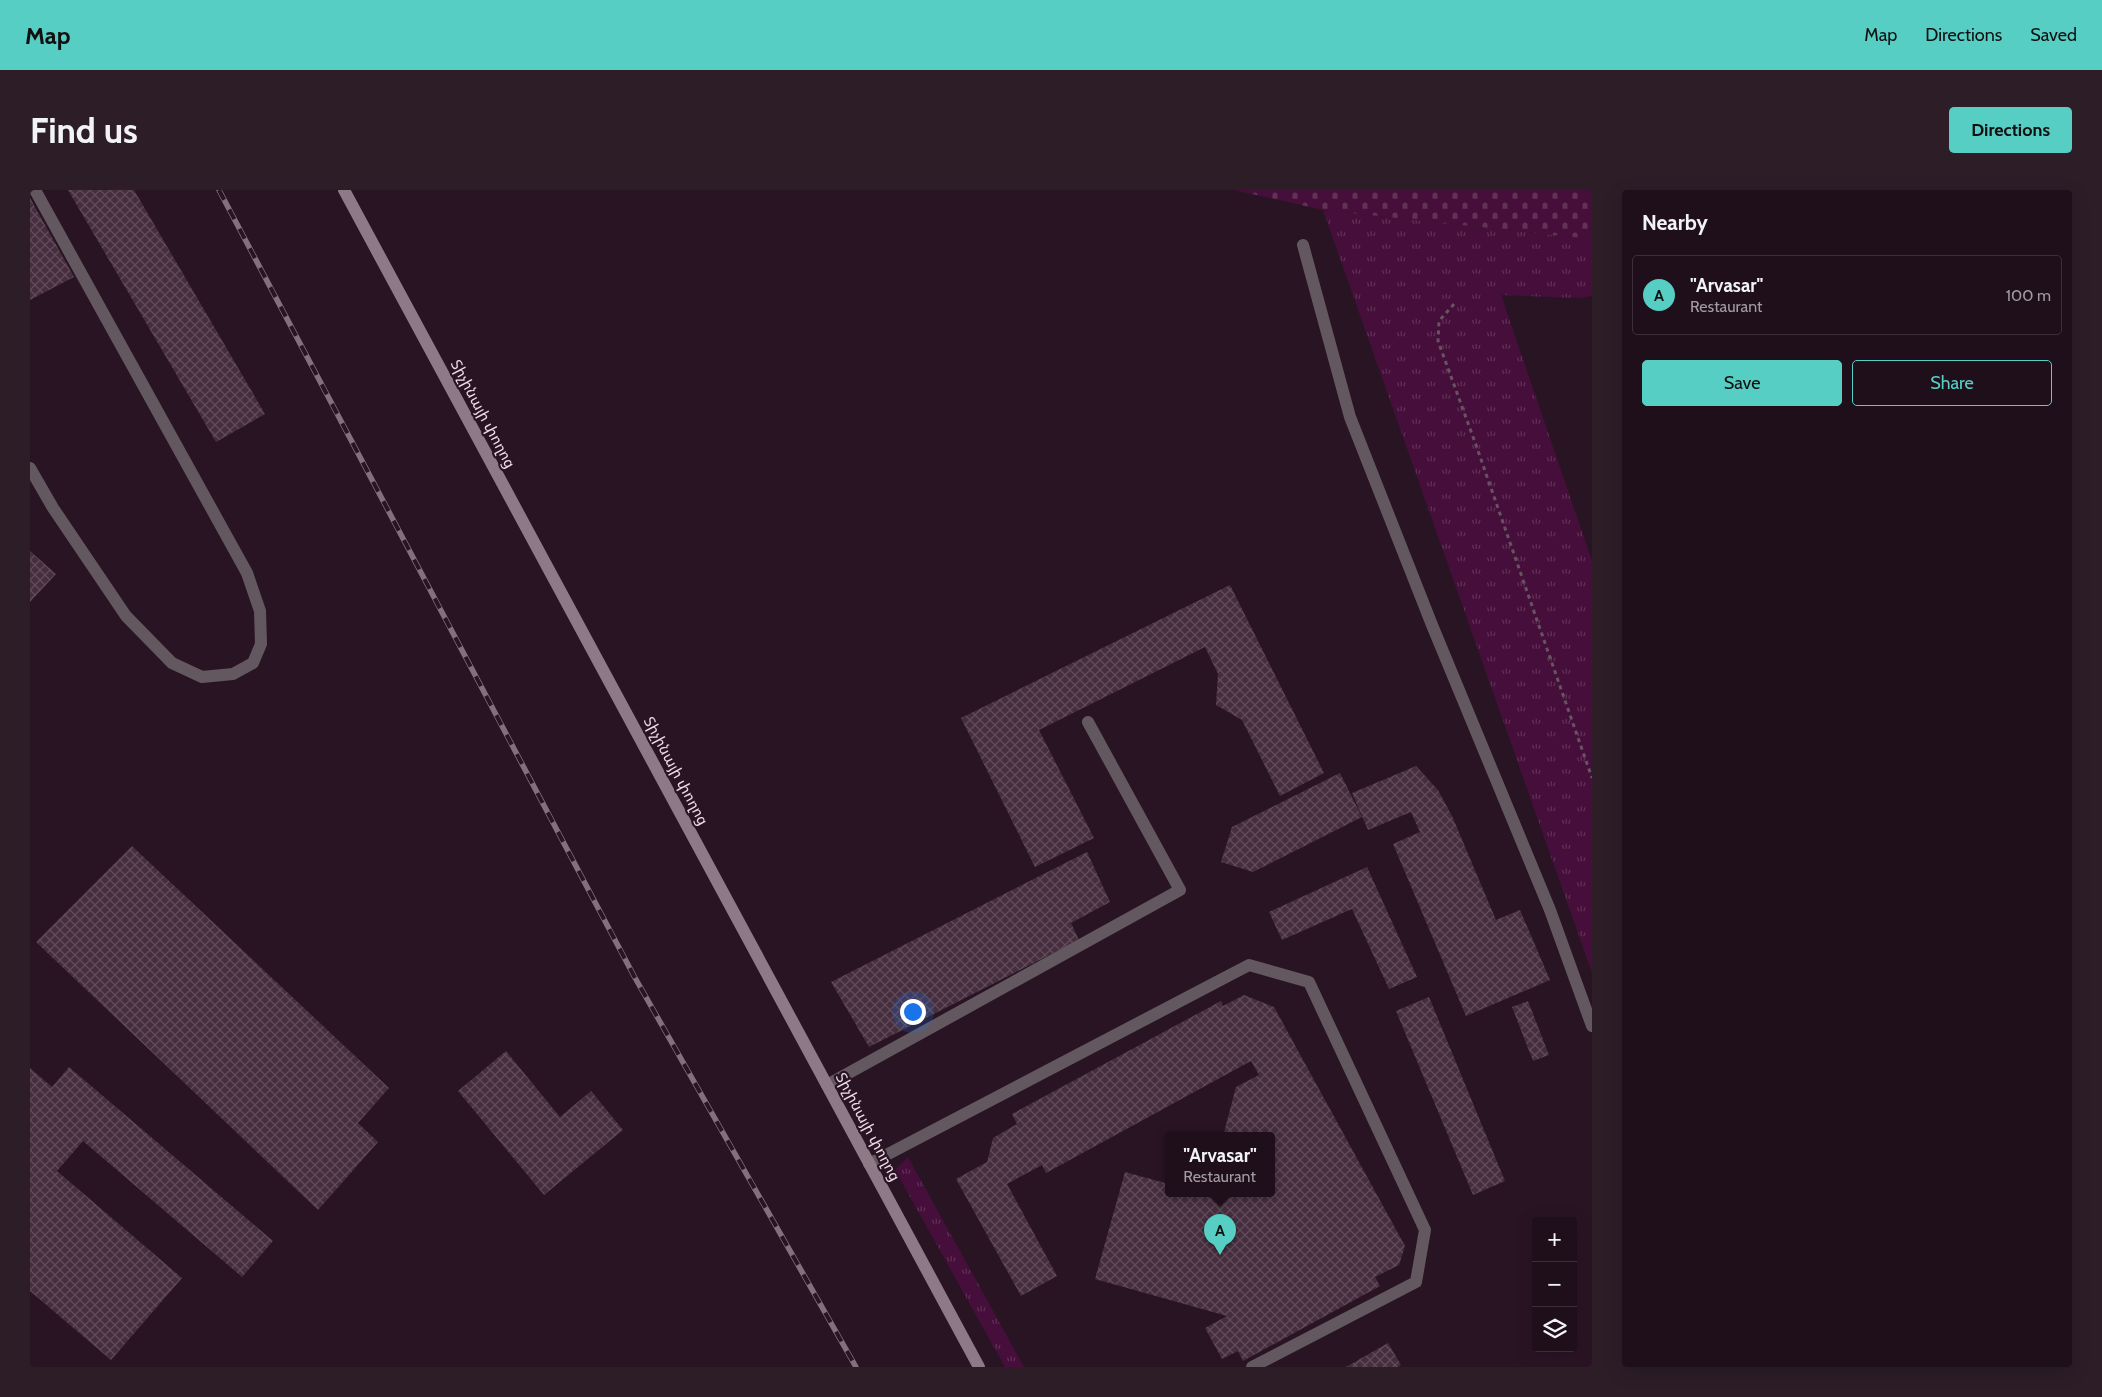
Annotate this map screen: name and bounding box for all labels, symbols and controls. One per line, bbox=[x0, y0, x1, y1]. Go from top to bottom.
text: Map bbox=[25, 21, 71, 50]
text: Map bbox=[1864, 24, 1897, 46]
text: Directions bbox=[1925, 24, 2002, 46]
text: Saved bbox=[2030, 24, 2077, 46]
button: Directions bbox=[1949, 107, 2072, 153]
text: Find us bbox=[30, 109, 138, 152]
text: Nearby bbox=[1642, 210, 1708, 235]
text: "Arvasar" bbox=[1690, 274, 1763, 297]
text: A bbox=[1654, 286, 1664, 305]
text: 100 m bbox=[2006, 286, 2051, 305]
text: Restaurant bbox=[1690, 297, 1762, 316]
street label: Տիչինայի փողոց bbox=[447, 357, 519, 471]
button: Save bbox=[1642, 360, 1842, 406]
button: Share bbox=[1852, 360, 2052, 406]
street label: Տիչինայի փողոց bbox=[640, 714, 712, 828]
your location bbox=[900, 999, 926, 1025]
street label: Տիչինայի փողոց bbox=[832, 1070, 904, 1184]
popup bbox=[1165, 1132, 1275, 1197]
text: "Arvasar" bbox=[1183, 1144, 1257, 1167]
text: Restaurant bbox=[1183, 1167, 1256, 1186]
pin: A bbox=[1204, 1214, 1236, 1255]
map controls bbox=[1532, 1217, 1577, 1352]
button: + bbox=[1532, 1217, 1577, 1262]
button: − bbox=[1532, 1262, 1577, 1307]
button: layers bbox=[1532, 1307, 1577, 1352]

